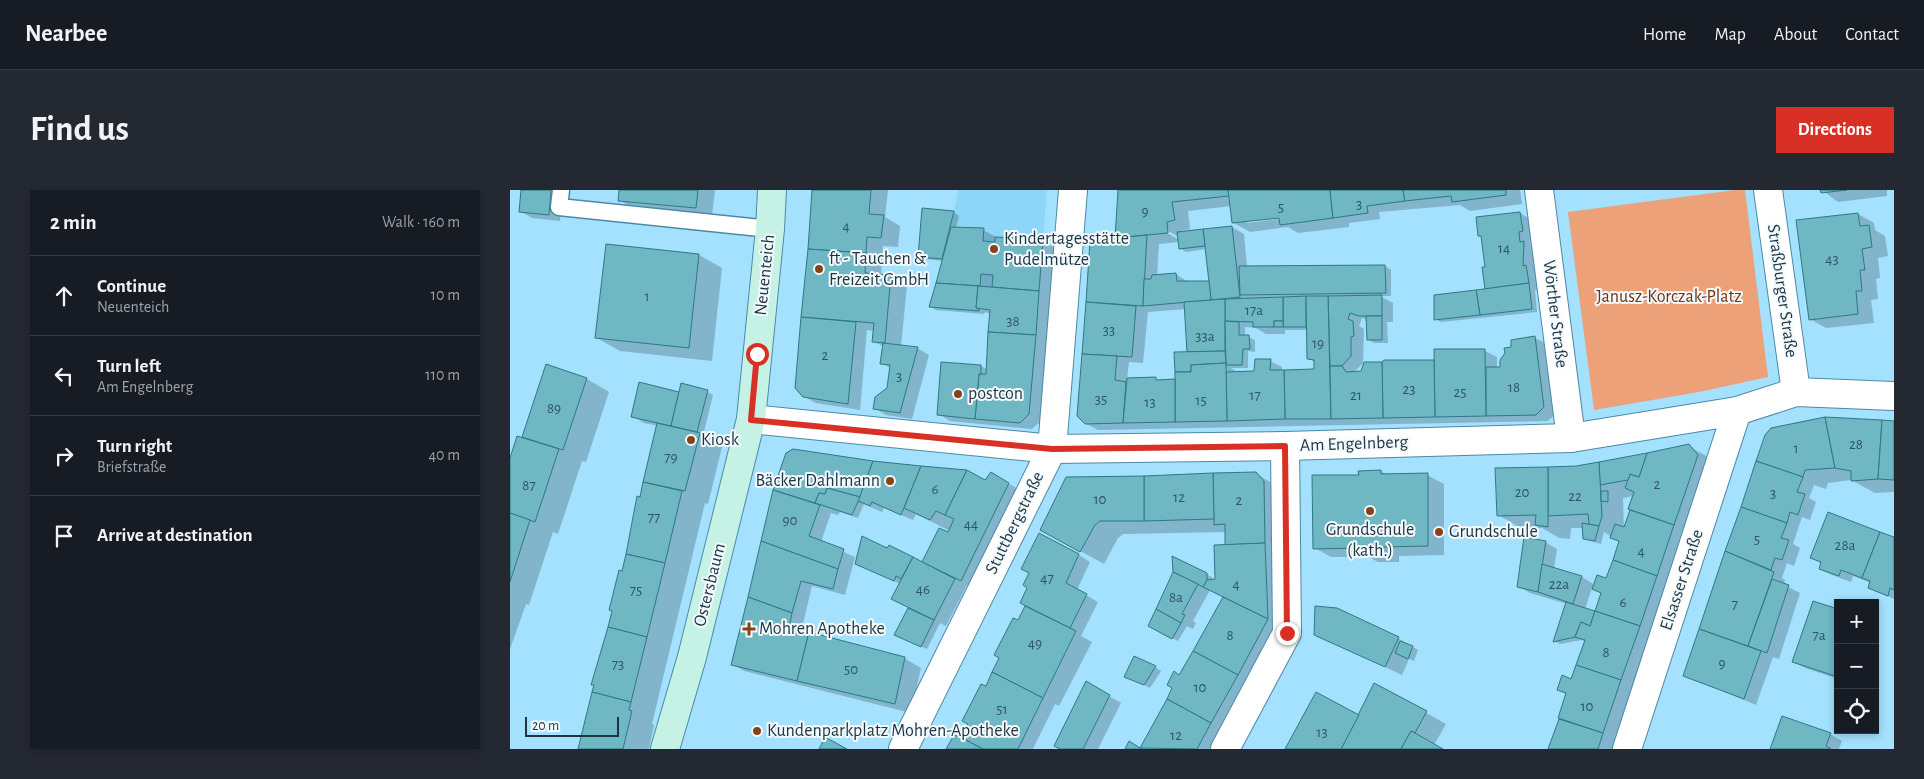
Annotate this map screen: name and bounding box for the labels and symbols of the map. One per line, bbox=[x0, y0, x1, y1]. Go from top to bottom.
house number: 3 bbox=[1356, 197, 1362, 212]
house number: 5 bbox=[1278, 200, 1284, 215]
house number: 9 bbox=[1141, 204, 1149, 219]
house number: 4 bbox=[842, 219, 850, 234]
street label: Straßburger Straße bbox=[1764, 223, 1800, 359]
place label: Kindertagesstätte Pudelmütze bbox=[1004, 230, 1129, 269]
street label: Neuenteich bbox=[752, 234, 778, 316]
house number: 14 bbox=[1498, 241, 1510, 256]
marker: Kindertagesstätte Pudelmütze bbox=[988, 243, 1000, 255]
place label: ft - Tauchen & Freizeit GmbH bbox=[829, 250, 929, 289]
house number: 43 bbox=[1825, 252, 1839, 267]
street label: Wörther Straße bbox=[1539, 259, 1571, 369]
marker: ft - Tauchen & Freizeit GmbH bbox=[813, 263, 825, 275]
park label: Janusz-Korczak-Platz bbox=[1596, 288, 1742, 306]
house number: 1 bbox=[644, 289, 650, 304]
house number: 17a bbox=[1245, 303, 1263, 318]
house number: 38 bbox=[1006, 314, 1020, 329]
house number: 33 bbox=[1103, 323, 1115, 338]
house number: 33a bbox=[1195, 329, 1215, 344]
house number: 19 bbox=[1312, 336, 1324, 351]
route start bbox=[746, 343, 769, 366]
house number: 2 bbox=[822, 348, 829, 363]
house number: 3 bbox=[896, 369, 902, 384]
house number: 18 bbox=[1508, 380, 1520, 395]
house number: 23 bbox=[1402, 382, 1416, 397]
place label: postcon bbox=[968, 385, 1023, 403]
house number: 25 bbox=[1453, 385, 1467, 400]
marker: postcon bbox=[952, 388, 964, 400]
house number: 17 bbox=[1249, 388, 1261, 403]
house number: 21 bbox=[1350, 388, 1362, 403]
house number: 35 bbox=[1095, 392, 1107, 407]
house number: 15 bbox=[1195, 393, 1207, 408]
house number: 13 bbox=[1144, 395, 1156, 410]
house number: 89 bbox=[547, 401, 561, 416]
place label: Kiosk bbox=[701, 431, 740, 449]
street label: Am Engelnberg bbox=[1300, 433, 1409, 455]
marker: Kiosk bbox=[685, 434, 697, 446]
house number: 28 bbox=[1849, 437, 1863, 452]
house number: 1 bbox=[1793, 441, 1799, 456]
house number: 79 bbox=[664, 450, 678, 465]
street label: Stuttbergstraße bbox=[982, 469, 1048, 577]
place label: Bäcker Dahlmann bbox=[755, 472, 880, 490]
marker: Bäcker Dahlmann bbox=[884, 475, 896, 487]
house number: 2 bbox=[1654, 477, 1661, 492]
house number: 87 bbox=[522, 478, 536, 493]
house number: 6 bbox=[931, 482, 939, 497]
house number: 20 bbox=[1515, 485, 1529, 500]
house number: 3 bbox=[1770, 486, 1776, 501]
house number: 22 bbox=[1568, 489, 1582, 504]
house number: 12 bbox=[1173, 490, 1185, 505]
house number: 10 bbox=[1093, 492, 1107, 507]
house number: 2 bbox=[1236, 493, 1243, 508]
marker: Grundschule (kath.) bbox=[1364, 505, 1376, 517]
house number: 77 bbox=[648, 510, 660, 525]
house number: 90 bbox=[783, 513, 798, 528]
house number: 44 bbox=[964, 517, 978, 532]
place label: Grundschule (kath.) bbox=[1326, 521, 1414, 560]
place label: Grundschule bbox=[1449, 523, 1538, 541]
marker: Grundschule bbox=[1433, 526, 1445, 538]
street label: Elsasser Straße bbox=[1657, 527, 1707, 633]
house number: 5 bbox=[1754, 532, 1760, 547]
house number: 28a bbox=[1835, 538, 1855, 553]
street label: Ostersbaum bbox=[691, 541, 729, 629]
house number: 4 bbox=[1637, 544, 1645, 559]
house number: 47 bbox=[1040, 571, 1054, 586]
house number: 4 bbox=[1232, 577, 1240, 592]
house number: 22a bbox=[1549, 577, 1569, 592]
house number: 46 bbox=[916, 582, 930, 597]
house number: 75 bbox=[630, 583, 642, 598]
house number: 8a bbox=[1169, 590, 1183, 605]
house number: 6 bbox=[1619, 595, 1627, 610]
house number: 7 bbox=[1732, 597, 1738, 612]
place label: Mohren Apotheke bbox=[759, 620, 885, 638]
route end bbox=[1276, 622, 1299, 645]
marker: Mohren Apotheke bbox=[743, 623, 755, 635]
house number: 8 bbox=[1226, 628, 1234, 643]
house number: 7a bbox=[1812, 628, 1826, 643]
house number: 49 bbox=[1028, 636, 1042, 651]
house number: 8 bbox=[1602, 645, 1610, 660]
house number: 9 bbox=[1718, 656, 1726, 671]
house number: 73 bbox=[612, 657, 624, 672]
house number: 50 bbox=[844, 662, 858, 677]
house number: 10 bbox=[1193, 680, 1207, 695]
house number: 10 bbox=[1580, 699, 1594, 714]
house number: 51 bbox=[996, 702, 1008, 717]
scale bar bbox=[525, 714, 619, 737]
place label: Kundenparkplatz Mohren-Apotheke bbox=[767, 722, 1019, 740]
marker: Kundenparkplatz Mohren-Apotheke bbox=[751, 725, 763, 737]
house number: 13 bbox=[1316, 725, 1328, 740]
house number: 12 bbox=[1170, 728, 1182, 743]

